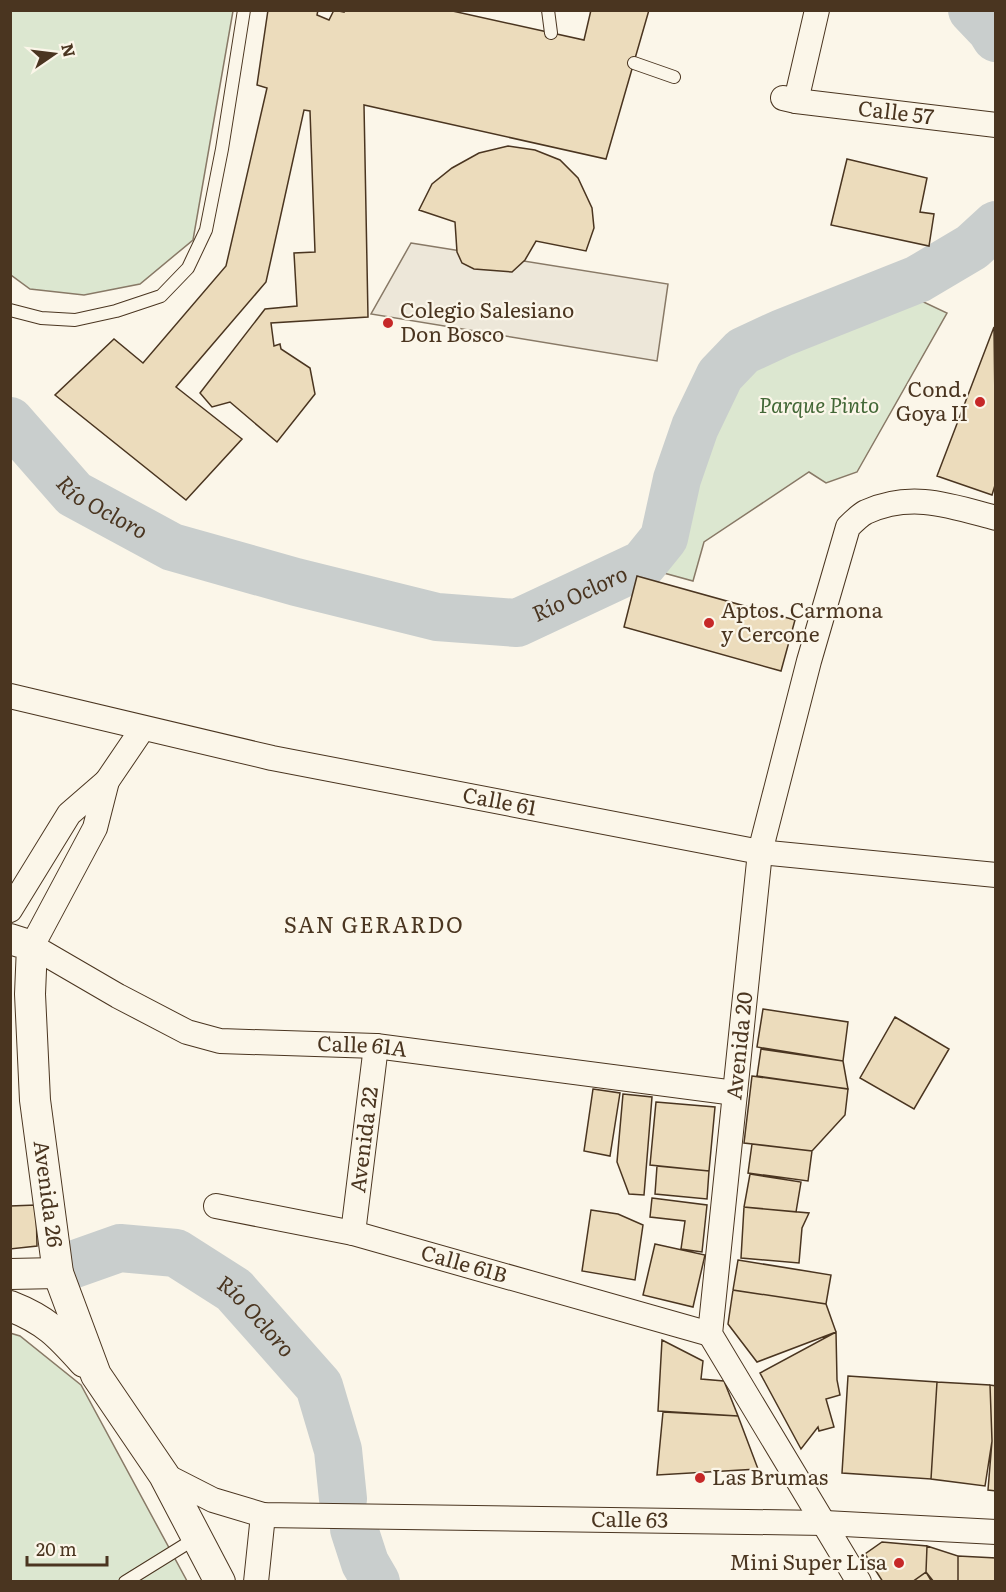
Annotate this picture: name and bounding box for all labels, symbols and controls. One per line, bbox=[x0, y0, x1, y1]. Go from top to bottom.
north arrow bbox=[24, 24, 84, 84]
text: N bbox=[56, 41, 83, 60]
street label: Calle 57 bbox=[857, 91, 936, 130]
place label: Colegio Salesiano Don Bosco bbox=[400, 293, 574, 348]
marker: Colegio Salesiano Don Bosco bbox=[381, 316, 395, 330]
place label: Cond. Goya II bbox=[896, 372, 968, 427]
park label: Parque Pinto bbox=[759, 388, 879, 419]
marker: Cond. Goya II bbox=[973, 395, 987, 409]
water label: Río Ocloro bbox=[49, 467, 155, 546]
water label: Río Ocloro bbox=[526, 556, 632, 629]
place label: Aptos. Carmona y Cercone bbox=[721, 593, 883, 648]
marker: Aptos. Carmona y Cercone bbox=[702, 616, 716, 630]
street label: Calle 61 bbox=[460, 777, 540, 822]
district label: SAN GERARDO bbox=[284, 907, 464, 940]
street label: Avenida 20 bbox=[716, 990, 758, 1101]
street label: Calle 61A bbox=[317, 1026, 410, 1063]
street label: Avenida 22 bbox=[340, 1085, 384, 1194]
street label: Avenida 26 bbox=[28, 1138, 72, 1249]
street label: Calle 61B bbox=[418, 1235, 511, 1289]
water label: Río Ocloro bbox=[212, 1266, 304, 1364]
place label: Las Brumas bbox=[712, 1460, 828, 1491]
marker: Las Brumas bbox=[693, 1471, 707, 1485]
street label: Calle 63 bbox=[591, 1502, 669, 1534]
scale bar bbox=[27, 1529, 106, 1567]
text: 20 m bbox=[36, 1535, 77, 1562]
place label: Mini Super Lisa bbox=[729, 1545, 888, 1576]
marker: Mini Super Lisa bbox=[892, 1556, 906, 1570]

